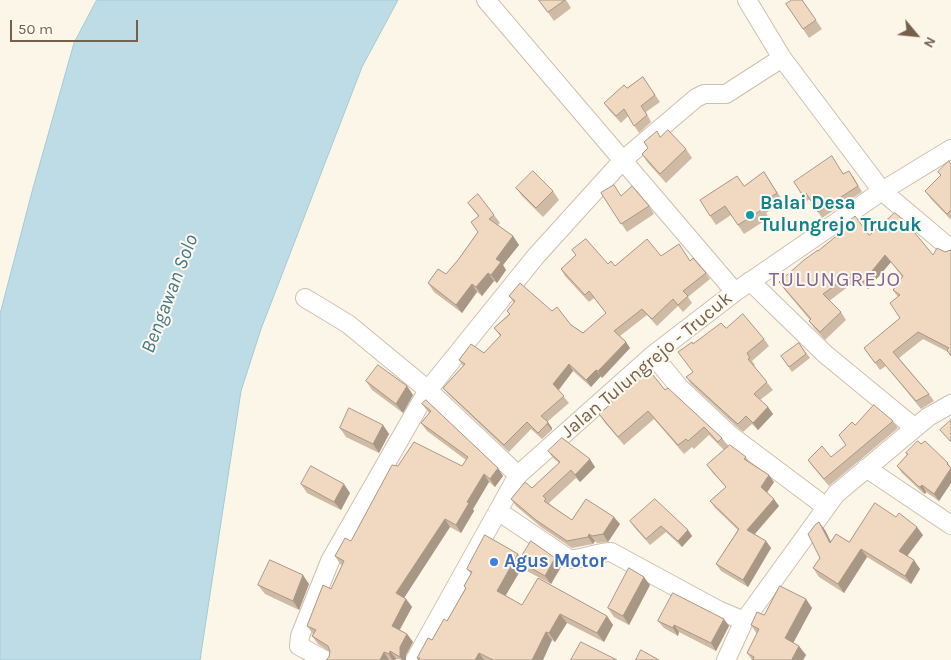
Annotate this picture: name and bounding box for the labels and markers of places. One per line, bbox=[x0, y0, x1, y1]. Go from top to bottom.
place label: Balai Desa Tulungrejo Trucuk bbox=[760, 193, 922, 237]
marker: Balai Desa Tulungrejo Trucuk bbox=[744, 209, 756, 221]
place label: Agus Motor bbox=[504, 551, 607, 573]
marker: Agus Motor bbox=[488, 556, 500, 568]

